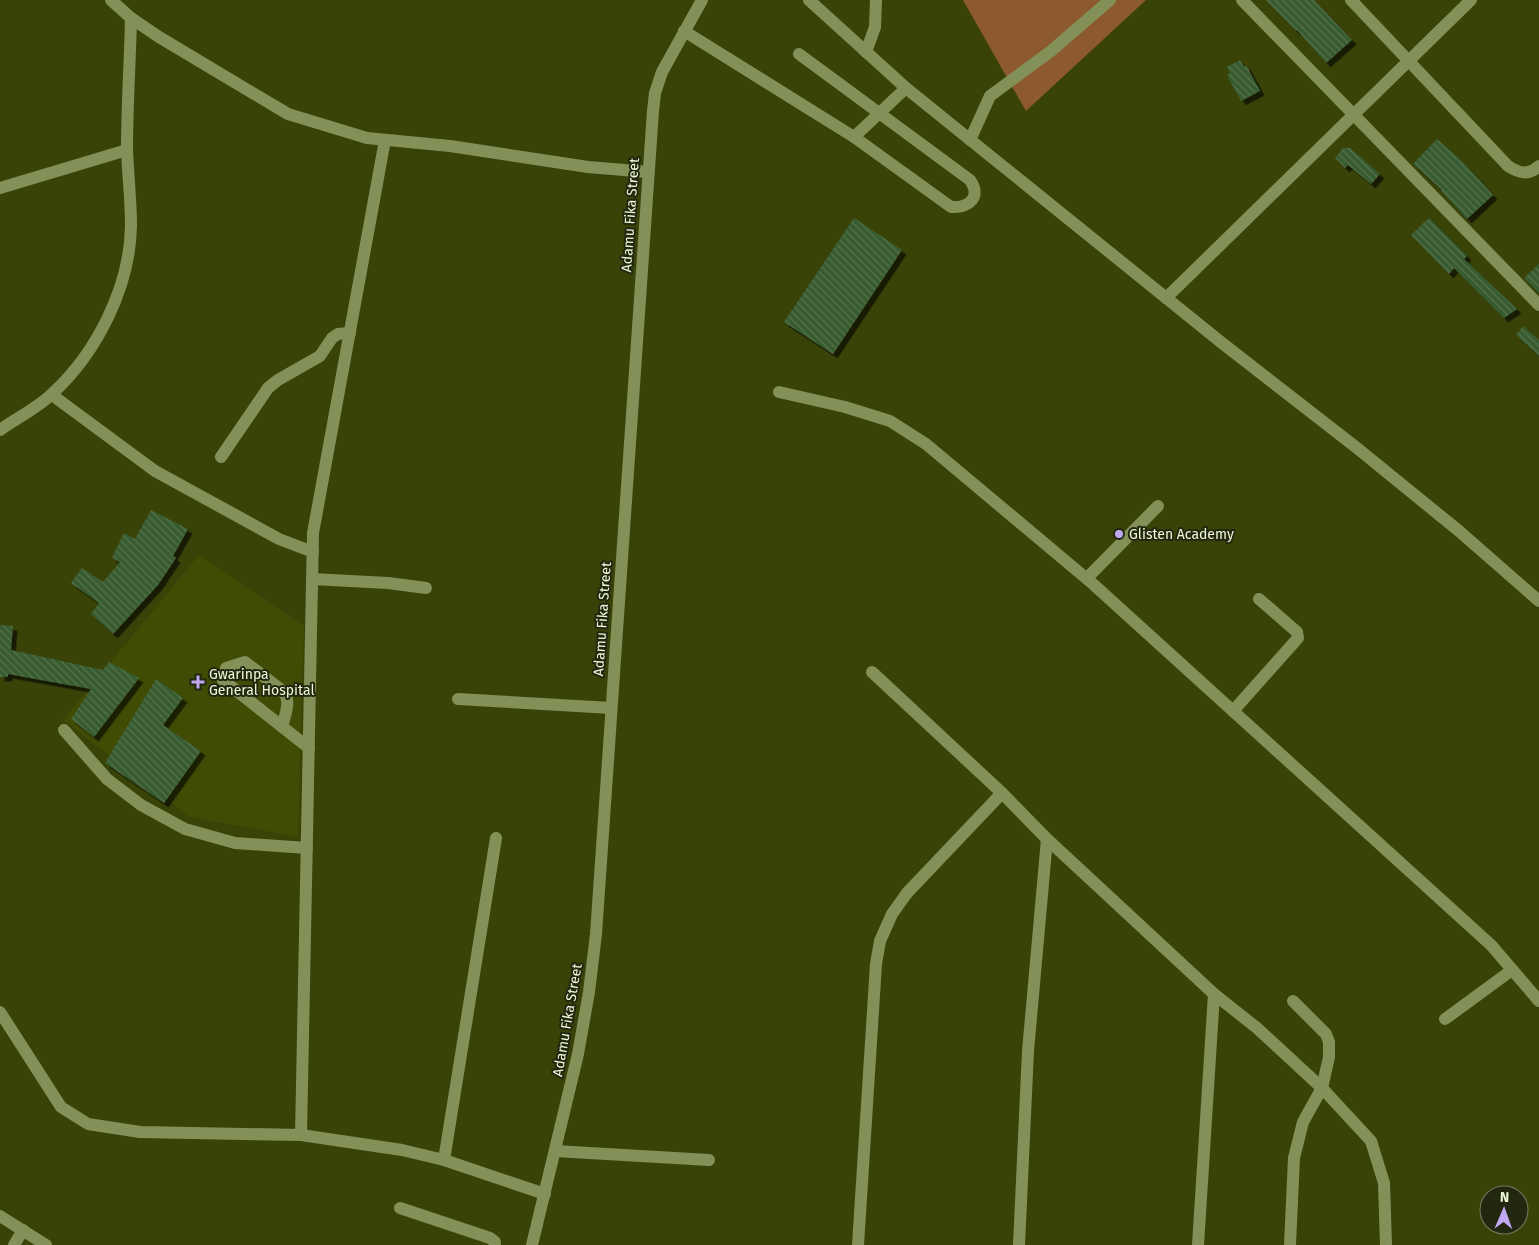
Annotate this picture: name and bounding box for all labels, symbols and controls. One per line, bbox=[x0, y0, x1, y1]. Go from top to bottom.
street label: Adamu Fika Street bbox=[618, 156, 643, 273]
place label: Glisten Academy bbox=[1129, 526, 1234, 543]
marker: Glisten Academy bbox=[1113, 528, 1125, 540]
street label: Adamu Fika Street bbox=[590, 560, 615, 677]
place label: Gwarinpa General Hospital bbox=[209, 666, 315, 699]
marker: Gwarinpa General Hospital bbox=[191, 675, 205, 689]
street label: Adamu Fika Street bbox=[549, 961, 586, 1078]
north arrow bbox=[1479, 1185, 1529, 1235]
text: N bbox=[1499, 1189, 1509, 1206]

